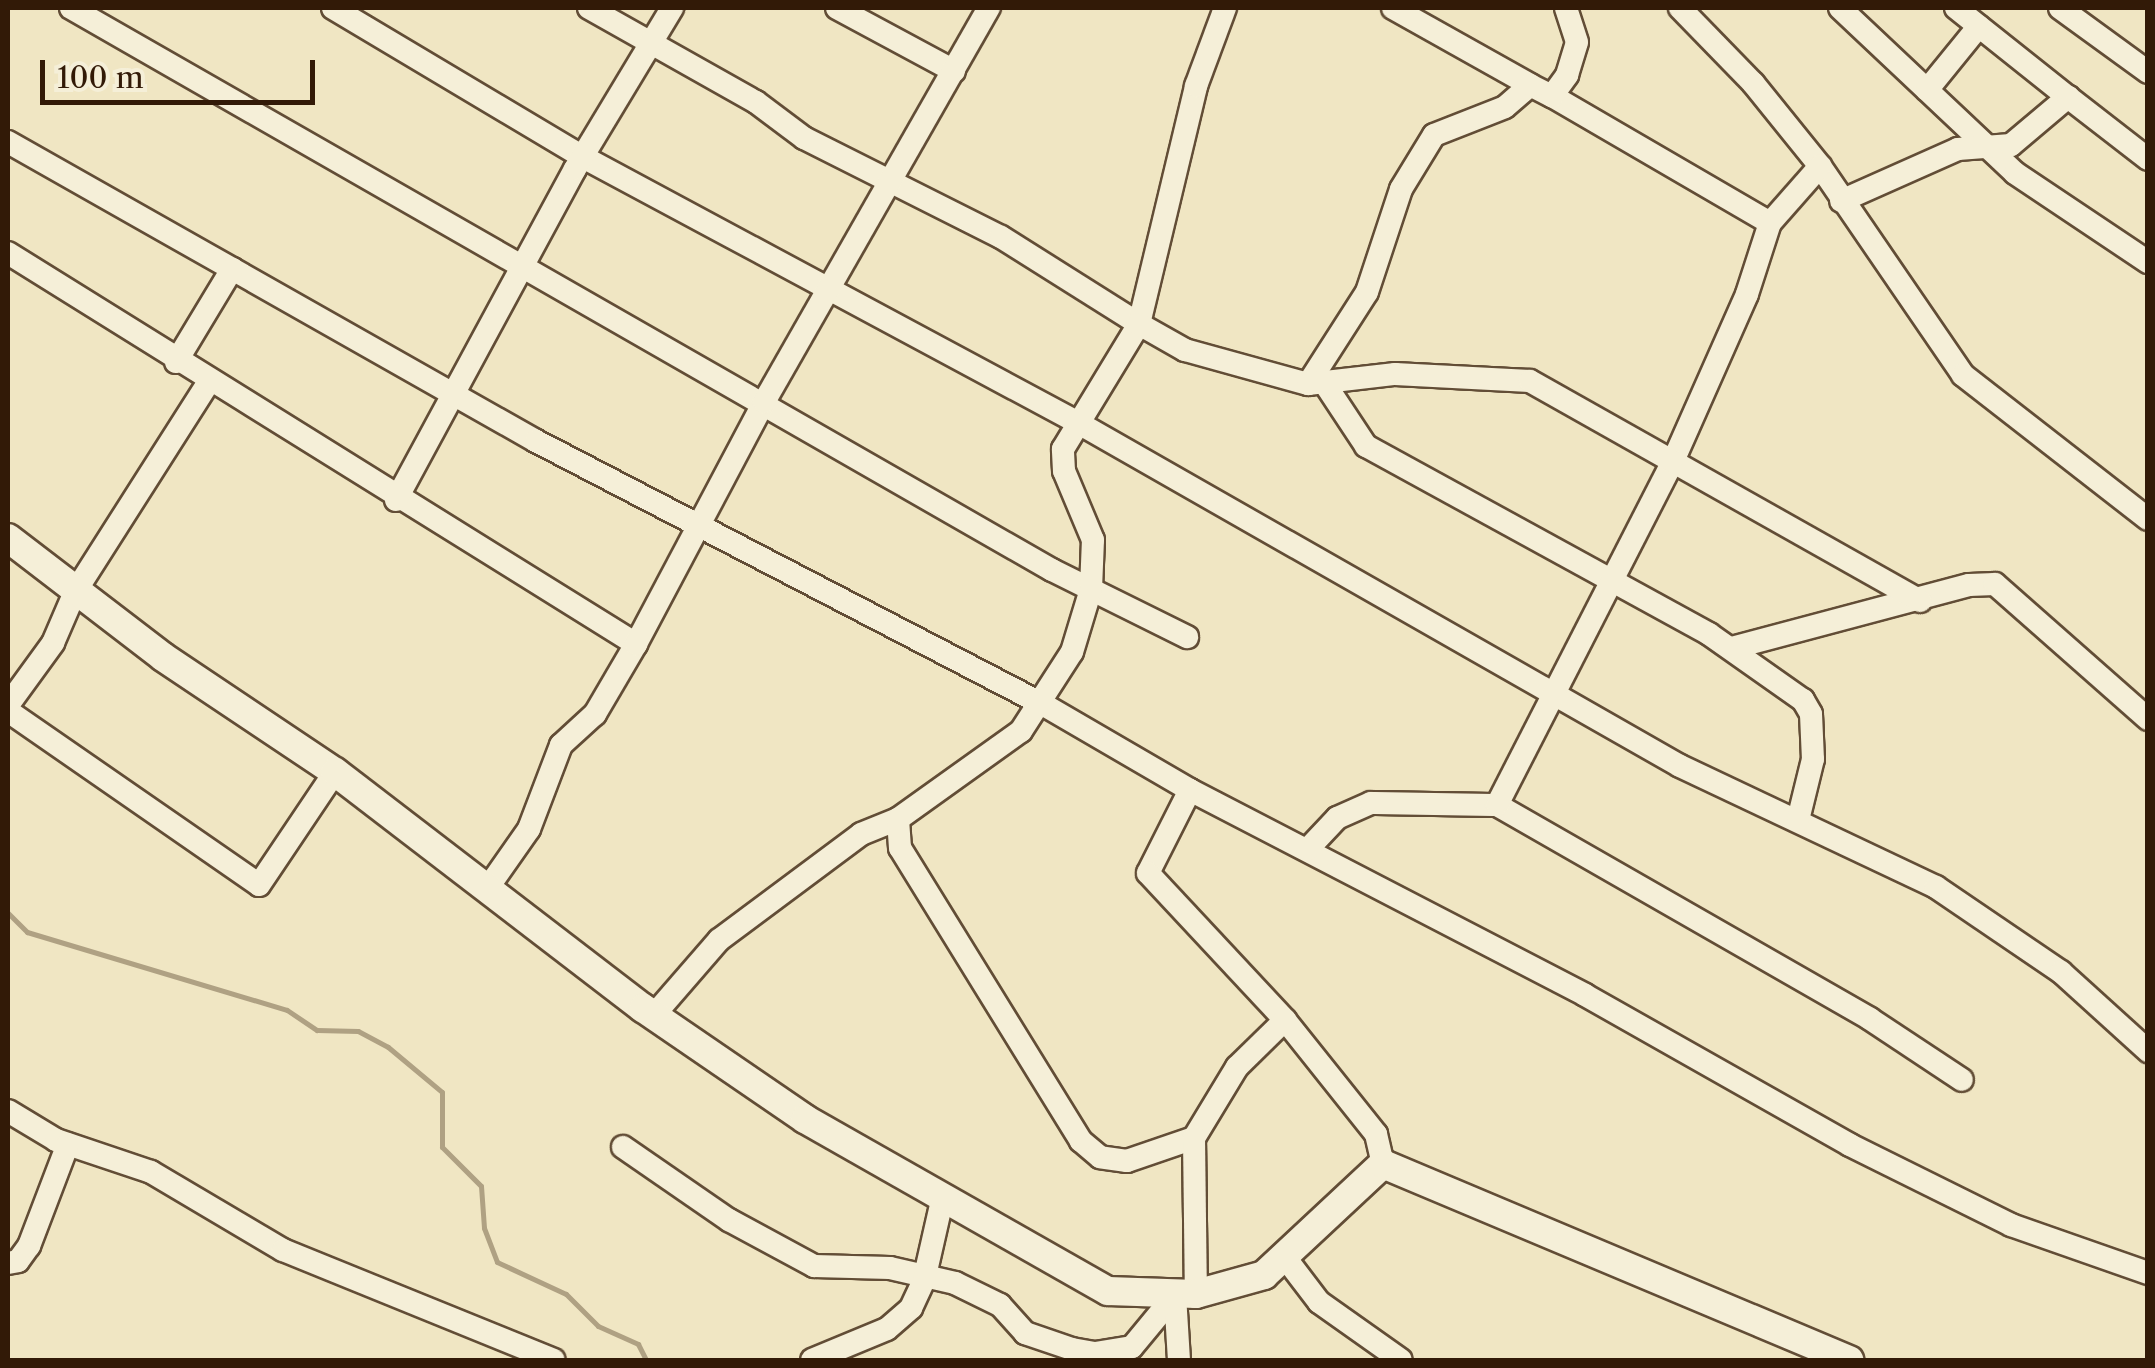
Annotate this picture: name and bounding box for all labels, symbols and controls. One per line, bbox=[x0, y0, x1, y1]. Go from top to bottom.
scale bar bbox=[45, 40, 320, 102]
text: 100 m bbox=[57, 59, 144, 96]

